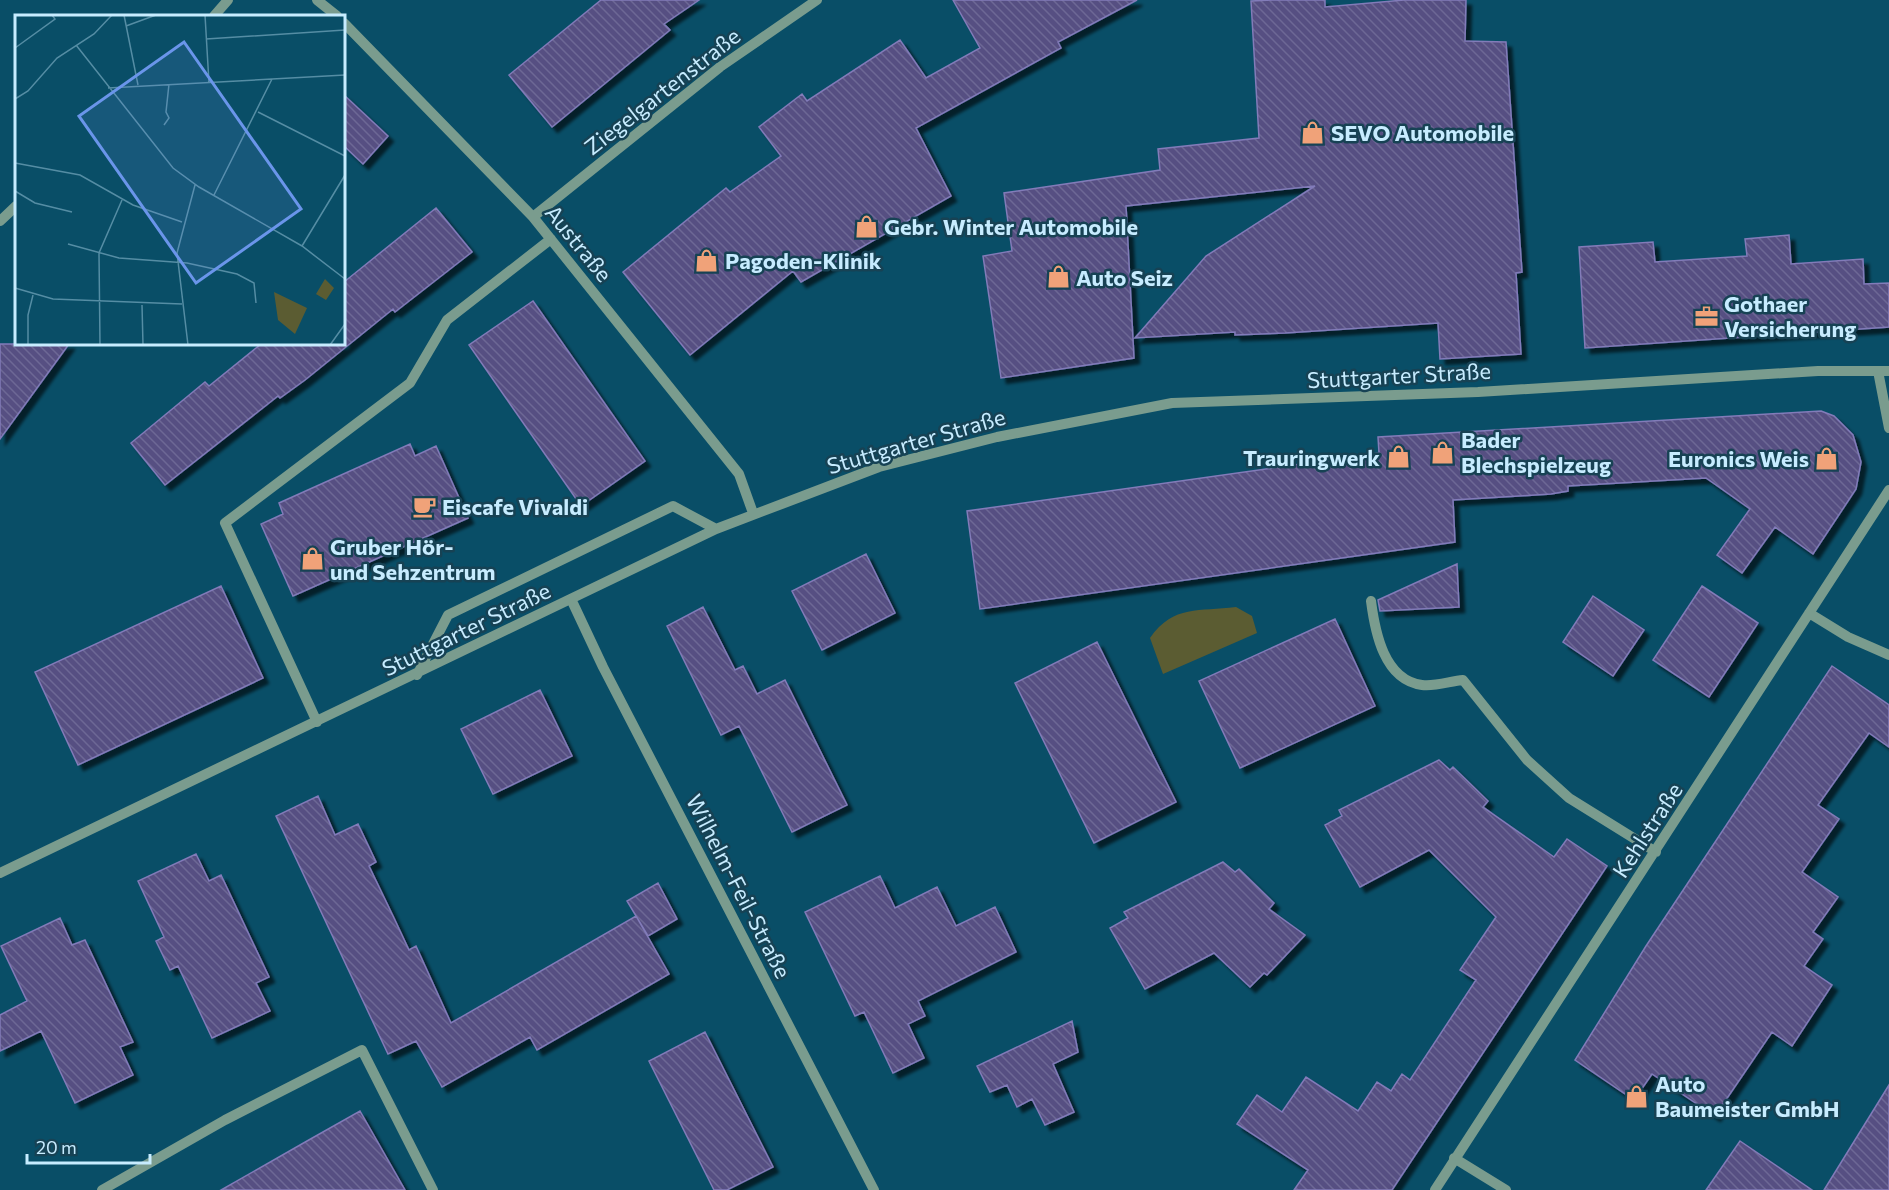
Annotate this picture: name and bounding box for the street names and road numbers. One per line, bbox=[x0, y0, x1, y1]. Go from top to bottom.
street label: Ziegelgartenstraße bbox=[579, 22, 745, 160]
street label: Austraße bbox=[540, 199, 618, 287]
street label: Stuttgarter Straße bbox=[1306, 357, 1492, 393]
street label: Stuttgarter Straße bbox=[824, 403, 1008, 479]
street label: Stuttgarter Straße bbox=[377, 576, 555, 682]
street label: Kehlstraße bbox=[1606, 777, 1688, 883]
street label: Wilhelm-Feil-Straße bbox=[681, 789, 797, 983]

